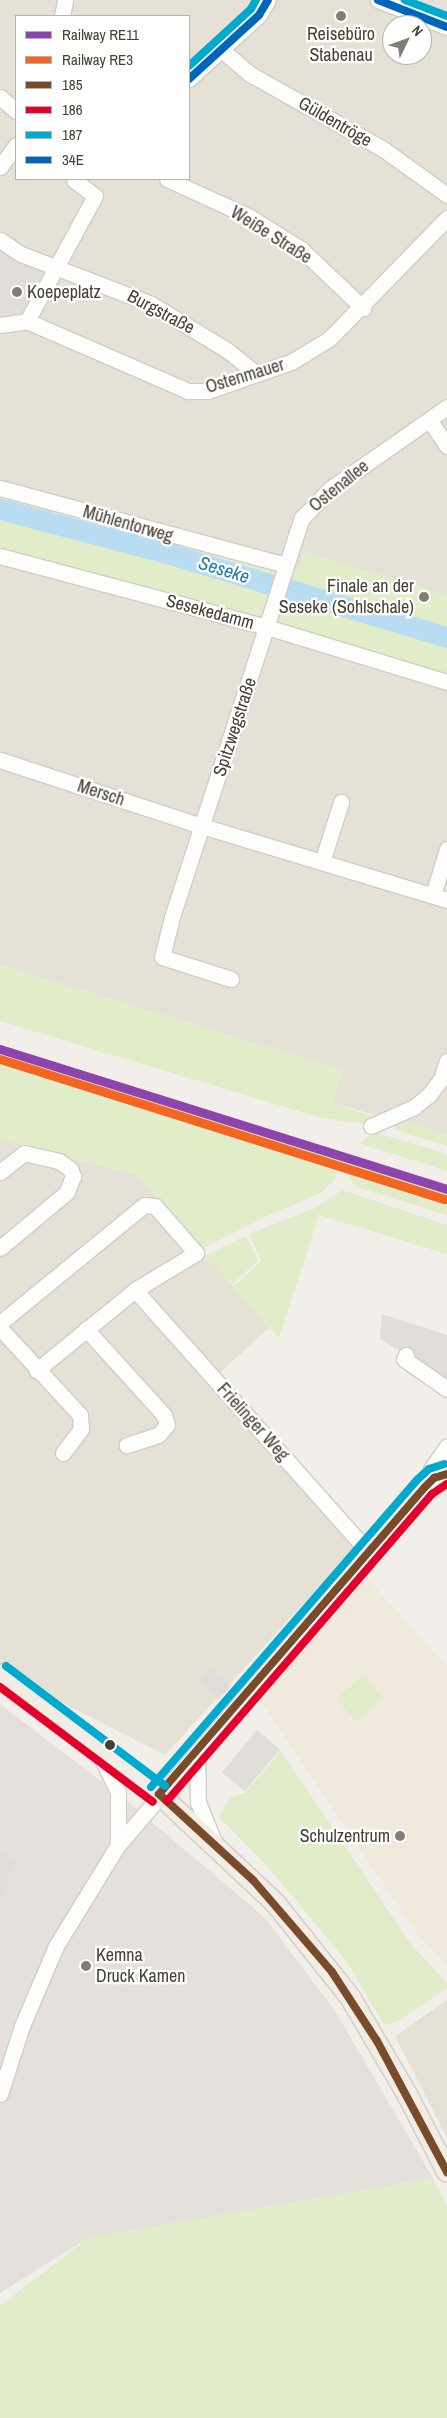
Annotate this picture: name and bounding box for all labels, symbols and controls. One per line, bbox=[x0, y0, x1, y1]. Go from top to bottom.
marker: Reisebüro Stabenau bbox=[335, 10, 347, 22]
legend bbox=[15, 15, 190, 180]
north arrow bbox=[382, 15, 432, 65]
text: N bbox=[408, 22, 427, 40]
text: Railway RE11 bbox=[62, 24, 139, 45]
place label: Reisebüro Stabenau bbox=[307, 24, 375, 66]
text: Railway RE3 bbox=[62, 49, 133, 70]
text: 185 bbox=[62, 74, 83, 95]
street label: Güldentröge bbox=[294, 92, 376, 152]
text: 186 bbox=[62, 99, 83, 120]
text: 187 bbox=[62, 124, 83, 145]
text: 34E bbox=[62, 149, 84, 170]
street label: Weiße Straße bbox=[226, 202, 316, 268]
place label: Koepeplatz bbox=[27, 281, 101, 303]
street label: Burgstraße bbox=[124, 285, 198, 339]
marker: Koepeplatz bbox=[11, 286, 23, 298]
street label: Ostenmauer bbox=[203, 354, 287, 398]
street label: Ostenallee bbox=[305, 455, 373, 517]
street label: Mühlentorweg bbox=[80, 501, 176, 547]
water label: Seseke bbox=[196, 552, 252, 588]
place label: Finale an der Seseke (Sohlschale) bbox=[279, 576, 414, 618]
street label: Sesekedamm bbox=[164, 590, 256, 634]
marker: Finale an der Seseke (Sohlschale) bbox=[418, 591, 430, 603]
street label: Spitzwegstraße bbox=[209, 675, 261, 779]
street label: Mersch bbox=[75, 775, 127, 811]
street label: Frielinger Weg bbox=[212, 1379, 294, 1465]
unlabelled marker bbox=[105, 1740, 115, 1750]
place label: Schulzentrum bbox=[300, 1825, 390, 1847]
marker: Schulzentrum bbox=[394, 1830, 406, 1842]
place label: Kemna Druck Kamen bbox=[96, 1945, 185, 1988]
marker: Kemna Druck Kamen bbox=[80, 1960, 92, 1972]

